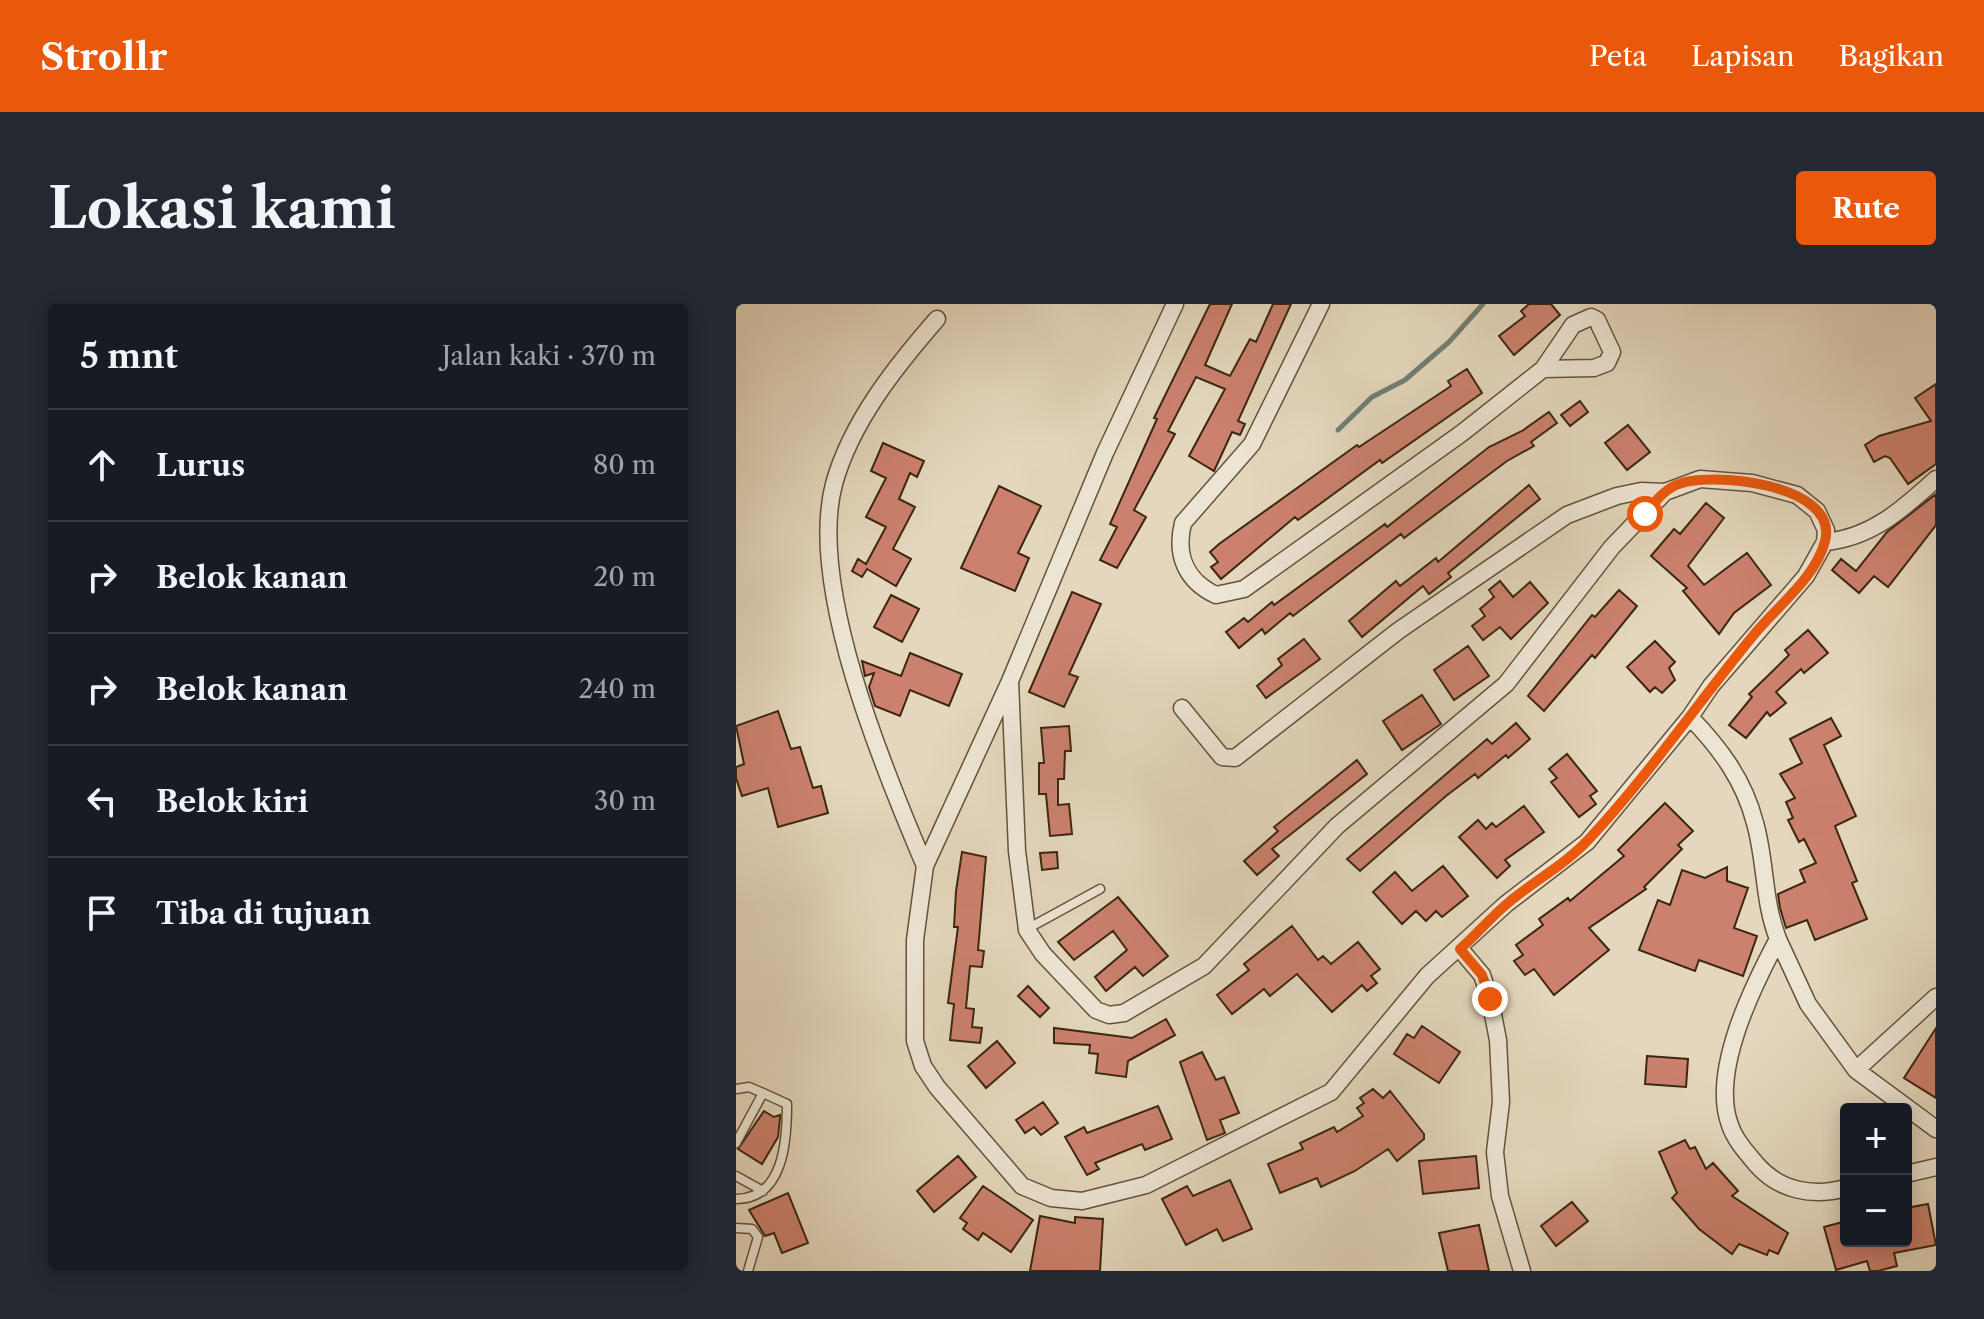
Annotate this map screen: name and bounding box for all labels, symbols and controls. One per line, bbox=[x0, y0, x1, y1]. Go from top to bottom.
text: Strollr bbox=[40, 33, 167, 80]
text: Peta bbox=[1589, 39, 1647, 73]
text: Lapisan bbox=[1691, 39, 1794, 73]
text: Bagikan bbox=[1838, 39, 1944, 73]
button: Rute bbox=[1796, 171, 1936, 245]
text: Lokasi kami bbox=[48, 174, 395, 243]
text: 5 mnt bbox=[80, 335, 178, 377]
text: Jalan kaki · 370 m bbox=[442, 340, 656, 372]
icon: ahead bbox=[80, 443, 124, 487]
text: Lurus bbox=[156, 447, 245, 484]
text: 80 m bbox=[593, 449, 656, 481]
route start bbox=[1627, 496, 1663, 532]
icon: right bbox=[80, 555, 124, 599]
text: Belok kanan bbox=[156, 559, 348, 596]
text: 20 m bbox=[593, 561, 656, 593]
icon: right bbox=[80, 667, 124, 711]
text: Belok kanan bbox=[156, 671, 348, 708]
text: 240 m bbox=[578, 673, 656, 705]
icon: left bbox=[80, 779, 124, 823]
text: Belok kiri bbox=[156, 783, 308, 820]
text: 30 m bbox=[594, 785, 656, 817]
icon: arrive bbox=[80, 891, 124, 935]
text: Tiba di tujuan bbox=[156, 895, 371, 932]
route end bbox=[1472, 981, 1508, 1017]
map controls bbox=[1840, 1103, 1912, 1247]
button: + bbox=[1840, 1103, 1912, 1175]
button: − bbox=[1840, 1175, 1912, 1247]

